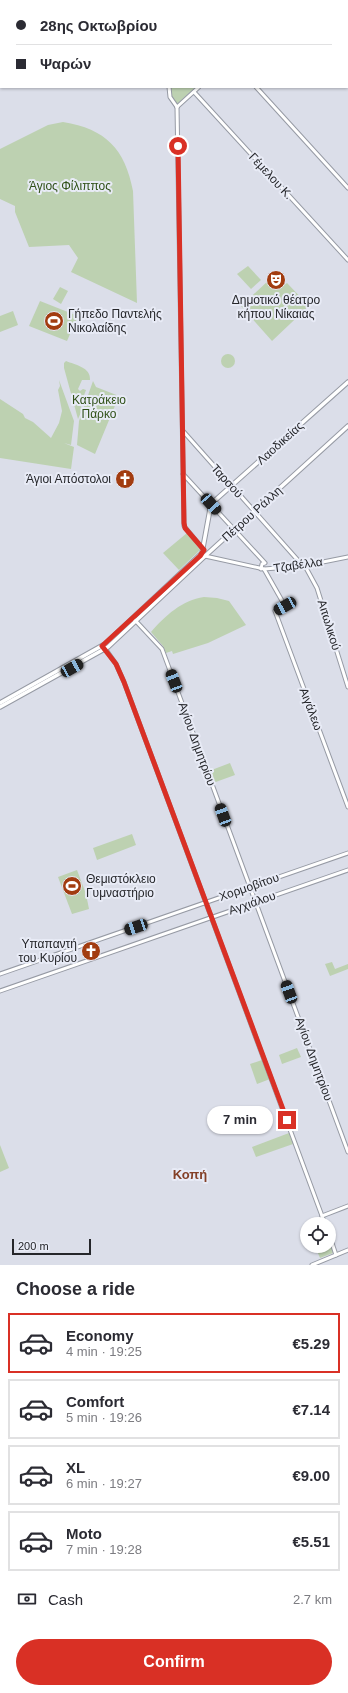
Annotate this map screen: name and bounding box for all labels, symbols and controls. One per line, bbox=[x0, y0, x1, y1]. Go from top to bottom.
text: 28ης Οκτωβρίου bbox=[40, 17, 157, 34]
text: Ψαρών bbox=[40, 55, 91, 72]
route start bbox=[169, 137, 187, 155]
street label: Γέμελου Κ. bbox=[246, 150, 296, 202]
park label: Άγιος Φίλιππος bbox=[29, 179, 111, 193]
theatre icon: Δημοτικό θέατρο κήπου Νίκαιας bbox=[265, 269, 287, 291]
place label: Δημοτικό θέατρο κήπου Νίκαιας bbox=[232, 293, 321, 321]
place label: Γήπεδο Παντελής Νικολαίδης bbox=[68, 307, 162, 335]
sports icon: Γήπεδο Παντελής Νικολαίδης bbox=[43, 310, 65, 332]
park label: Κατράκειο Πάρκο bbox=[72, 393, 126, 421]
street label: Λαοδικείας bbox=[254, 418, 306, 468]
street label: Ταρσού bbox=[208, 461, 246, 501]
church icon: Άγιοι Απόστολοι bbox=[114, 468, 136, 490]
place label: Άγιοι Απόστολοι bbox=[26, 472, 111, 486]
street label: Πέτρου Ράλλη bbox=[219, 483, 285, 545]
car bbox=[199, 491, 223, 517]
street label: Τζαβέλλα bbox=[272, 555, 324, 575]
car bbox=[272, 595, 298, 617]
street label: Αιτωλικού bbox=[315, 598, 343, 652]
car bbox=[59, 657, 85, 679]
car bbox=[164, 668, 184, 694]
street label: Αιγάλεω bbox=[297, 686, 325, 732]
street label: Αγίου Δημητρίου bbox=[175, 700, 219, 788]
car bbox=[213, 802, 233, 828]
street label: Χορμοβίτου bbox=[217, 870, 281, 904]
place label: Θεμιστόκλειο Γυμναστήριο bbox=[86, 872, 156, 900]
sports icon: Θεμιστόκλειο Γυμναστήριο bbox=[61, 875, 83, 897]
street label: Αγχιάλου bbox=[227, 888, 277, 918]
car bbox=[123, 917, 149, 937]
place label: Υπαπαντή του Κυρίου bbox=[19, 937, 77, 965]
church icon: Υπαπαντή του Κυρίου bbox=[80, 940, 102, 962]
car bbox=[279, 979, 299, 1005]
street label: Αγίου Δημητρίου bbox=[292, 1015, 336, 1103]
callout: 7 min bbox=[207, 1106, 273, 1134]
route end bbox=[278, 1111, 296, 1129]
text: 7 min bbox=[223, 1112, 257, 1127]
district label: Κοπή bbox=[173, 1167, 207, 1182]
map controls bbox=[300, 1217, 336, 1253]
button: locate bbox=[300, 1217, 336, 1253]
scale bar bbox=[12, 1237, 91, 1256]
text: 200 m bbox=[18, 1240, 49, 1252]
text: Choose a ride bbox=[16, 1279, 135, 1299]
icon: car bbox=[18, 1325, 54, 1361]
text: Economy bbox=[66, 1327, 134, 1344]
text: €5.29 bbox=[292, 1335, 330, 1352]
text: 4 min · 19:25 bbox=[66, 1344, 142, 1359]
icon: car bbox=[18, 1391, 54, 1427]
text: Comfort bbox=[66, 1393, 124, 1410]
text: €7.14 bbox=[292, 1401, 330, 1418]
text: 5 min · 19:26 bbox=[66, 1410, 142, 1425]
icon: car bbox=[18, 1457, 54, 1493]
text: XL bbox=[66, 1459, 85, 1476]
text: €9.00 bbox=[292, 1467, 330, 1484]
text: 6 min · 19:27 bbox=[66, 1476, 142, 1491]
icon: car bbox=[18, 1523, 54, 1559]
text: Moto bbox=[66, 1525, 102, 1542]
text: €5.51 bbox=[292, 1533, 330, 1550]
text: 7 min · 19:28 bbox=[66, 1542, 142, 1557]
icon: cash bbox=[16, 1588, 38, 1610]
text: Cash bbox=[48, 1591, 83, 1608]
text: 2.7 km bbox=[293, 1592, 332, 1607]
button: Confirm bbox=[16, 1639, 332, 1685]

